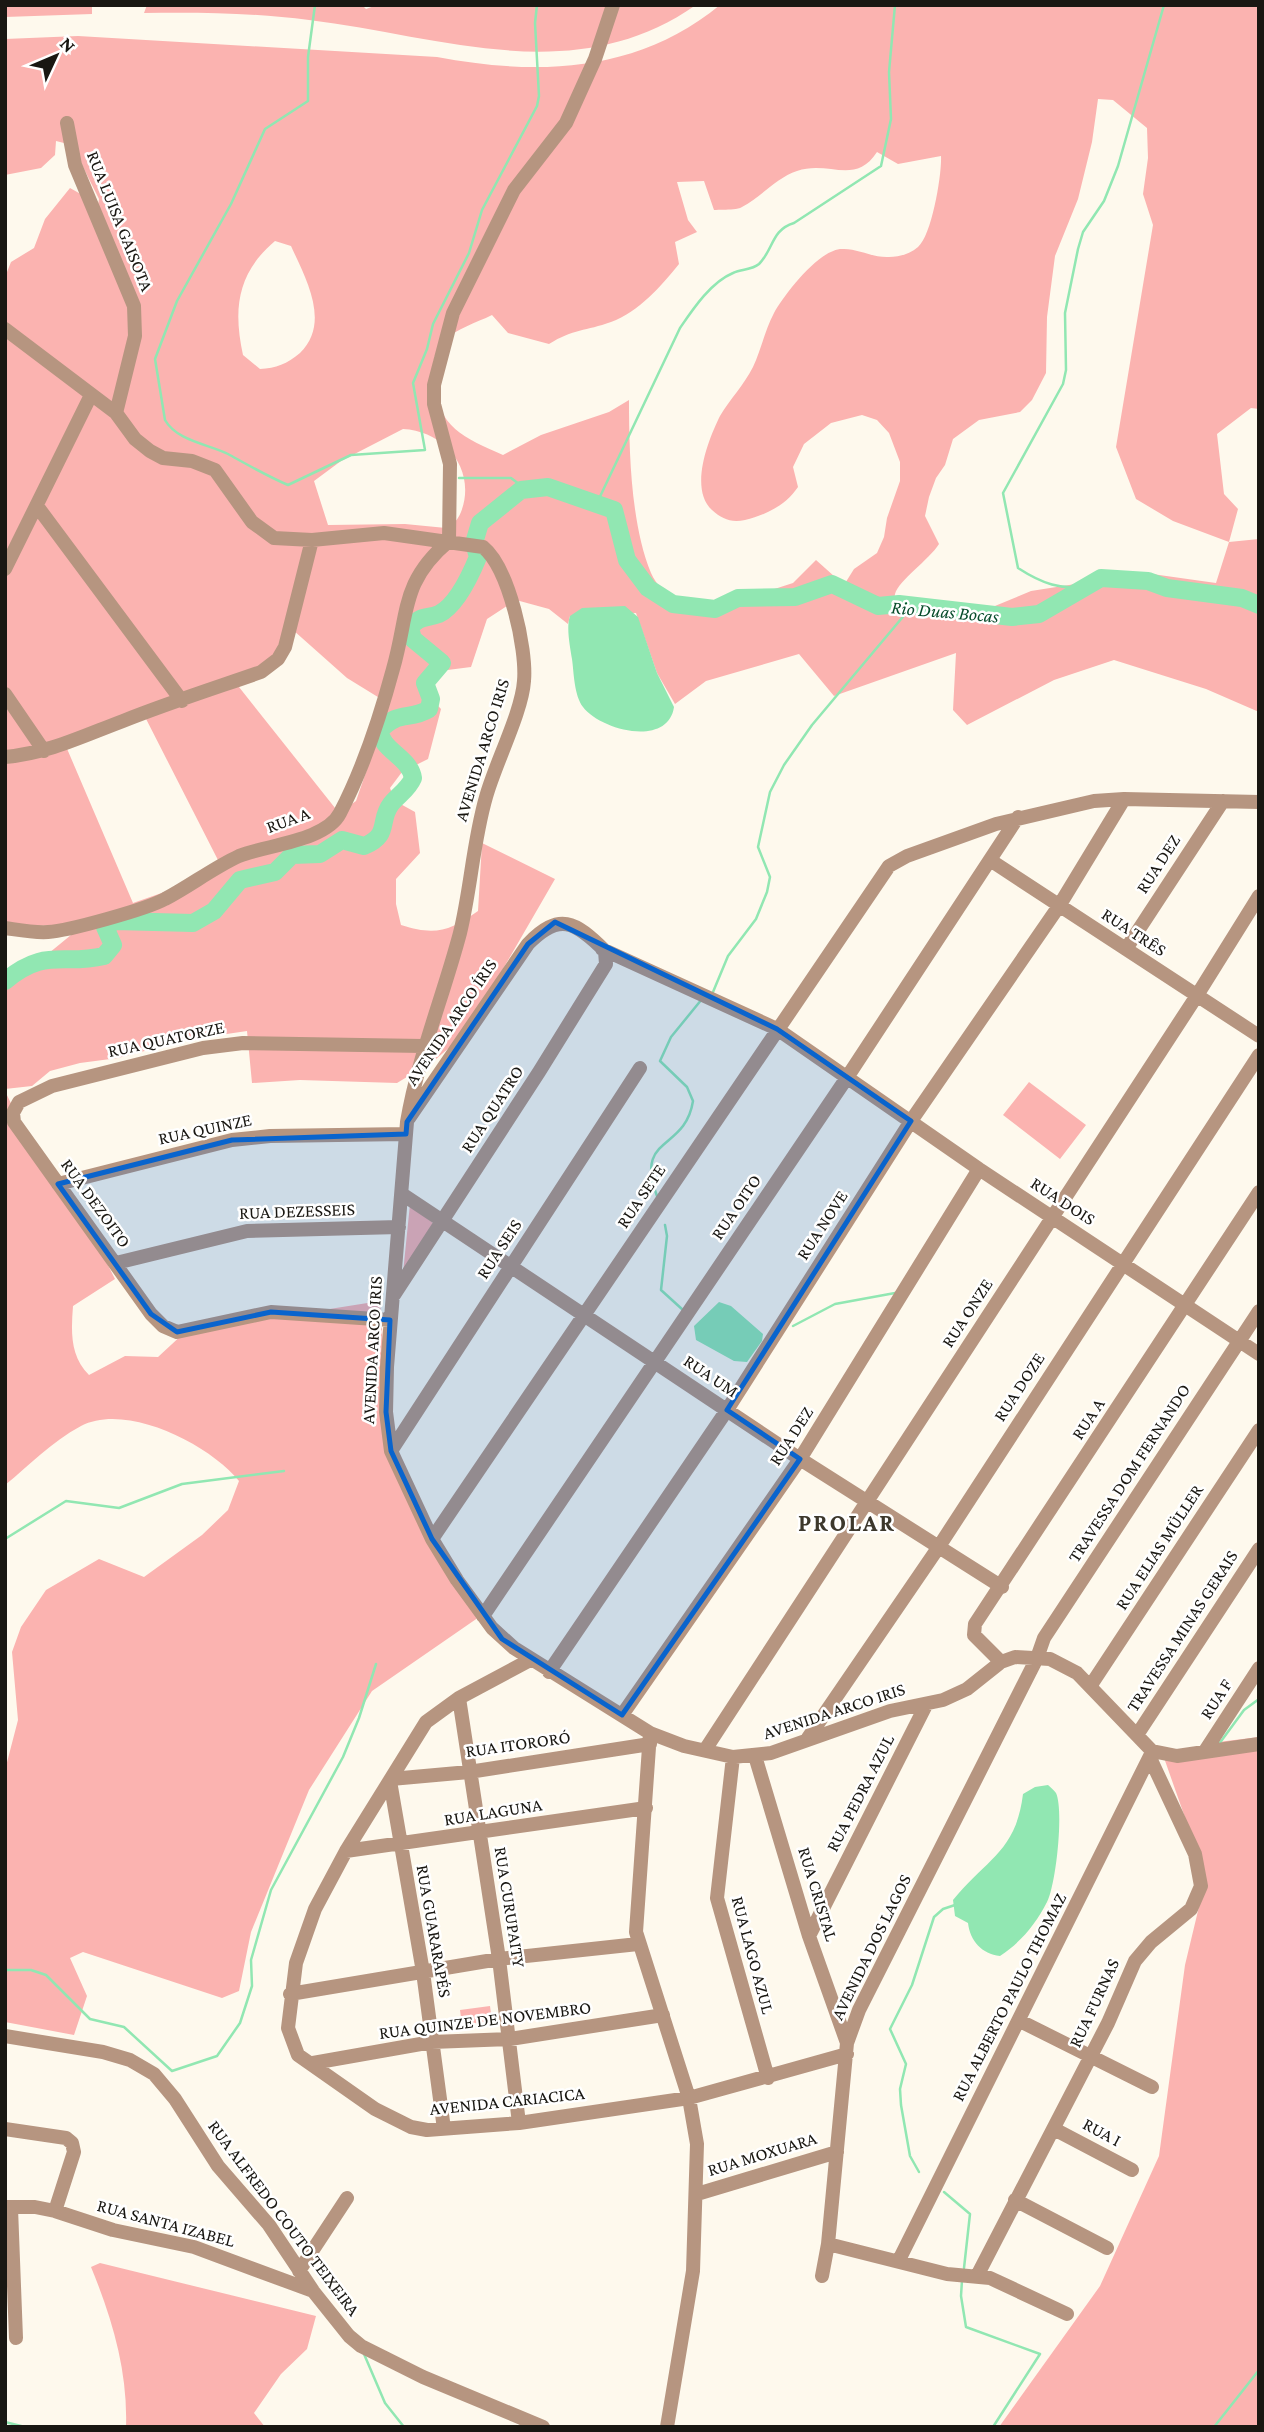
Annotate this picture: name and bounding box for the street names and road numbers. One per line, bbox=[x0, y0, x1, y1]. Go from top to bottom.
street label: RUA LUISA GAISOTA bbox=[83, 148, 158, 295]
street label: AVENIDA ARCO IRIS bbox=[451, 676, 513, 824]
street label: RUA A bbox=[263, 803, 313, 837]
street label: RUA DEZ bbox=[1132, 831, 1184, 897]
street label: RUA TRÊS bbox=[1098, 904, 1170, 960]
street label: AVENIDA ARCO ÍRIS bbox=[401, 955, 501, 1089]
street label: RUA QUATORZE bbox=[106, 1017, 226, 1061]
street label: RUA QUATRO bbox=[457, 1062, 527, 1156]
street label: RUA QUINZE bbox=[157, 1109, 254, 1149]
street label: RUA DEZOITO bbox=[57, 1155, 135, 1251]
street label: RUA SETE bbox=[612, 1160, 670, 1232]
street label: RUA OITO bbox=[707, 1171, 765, 1243]
street label: RUA DOIS bbox=[1027, 1173, 1099, 1229]
street label: RUA NOVE bbox=[792, 1186, 852, 1263]
street label: RUA DEZESSEIS bbox=[239, 1199, 355, 1223]
street label: RUA SEIS bbox=[472, 1216, 526, 1282]
street label: RUA ONZE bbox=[937, 1275, 997, 1351]
street label: AVENIDA ARCO IRIS bbox=[358, 1276, 386, 1424]
street label: RUA DOZE bbox=[989, 1349, 1049, 1425]
street label: RUA UM bbox=[680, 1351, 742, 1401]
street label: TRAVESSA DOM FERNANDO bbox=[1064, 1380, 1194, 1566]
street label: RUA A bbox=[1067, 1394, 1109, 1443]
street label: RUA DEZ bbox=[765, 1403, 817, 1469]
street label: RUA ELIAS MÜLLER bbox=[1111, 1480, 1207, 1613]
street label: TRAVESSA MINAS GERAIS bbox=[1122, 1547, 1242, 1715]
street label: RUA F bbox=[1196, 1675, 1236, 1723]
street label: AVENIDA ARCO IRIS bbox=[761, 1679, 907, 1743]
street label: RUA ITORORÓ bbox=[464, 1727, 572, 1761]
street label: RUA PEDRA AZUL bbox=[822, 1731, 898, 1855]
street label: RUA LAGUNA bbox=[443, 1794, 544, 1830]
street label: RUA CRISTAL bbox=[794, 1844, 842, 1944]
street label: RUA CURUPAITY bbox=[491, 1845, 529, 1969]
street label: RUA GUARARAPÉS bbox=[412, 1863, 456, 1999]
street label: AVENIDA DOS LAGOS bbox=[827, 1871, 915, 2023]
street label: RUA ALBERTO PAULO THOMAZ bbox=[948, 1890, 1070, 2104]
street label: RUA LAGO AZUL bbox=[728, 1894, 778, 2016]
street label: RUA FURNAS bbox=[1065, 1955, 1123, 2051]
street label: RUA QUINZE DE NOVEMBRO bbox=[378, 1997, 592, 2043]
street label: AVENIDA CARIACICA bbox=[429, 2083, 586, 2119]
street label: RUA I bbox=[1080, 2114, 1124, 2150]
street label: RUA ALFREDO COUTO TEIXEIRA bbox=[204, 2116, 365, 2320]
street label: RUA MOXUARA bbox=[705, 2128, 820, 2180]
street label: RUA SANTA IZABEL bbox=[95, 2195, 237, 2251]

